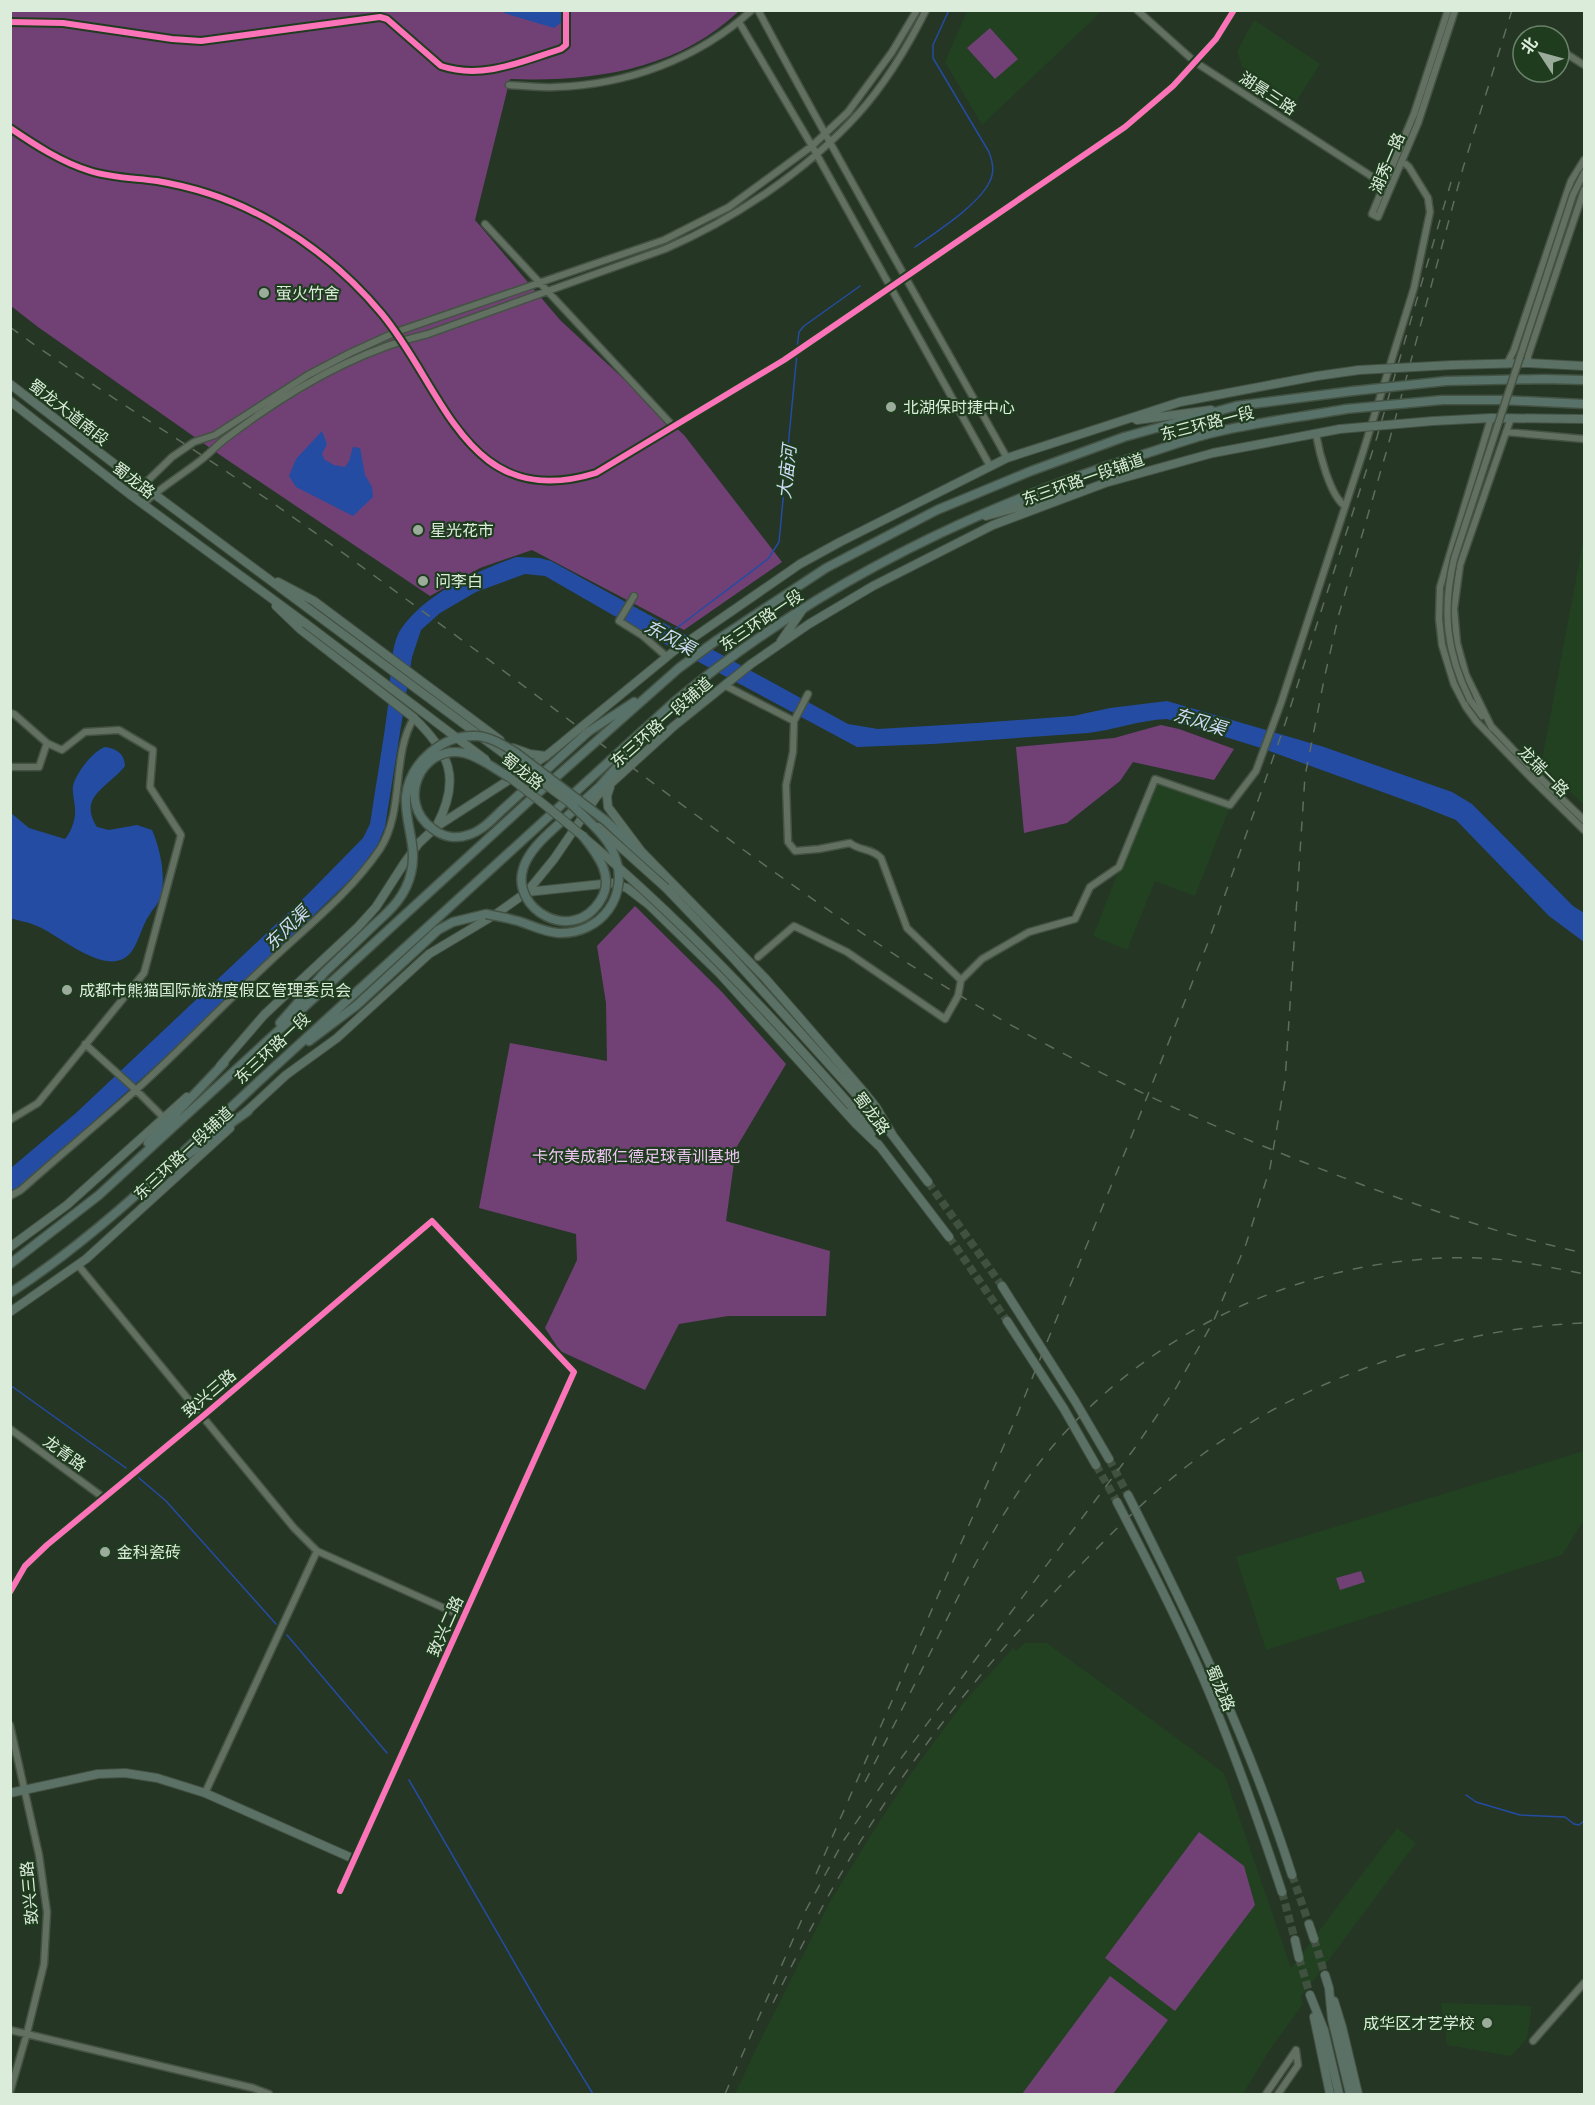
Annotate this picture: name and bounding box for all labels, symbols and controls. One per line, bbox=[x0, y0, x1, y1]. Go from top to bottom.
north arrow bbox=[1511, 24, 1571, 84]
text: 北 bbox=[1516, 33, 1542, 58]
street label: 湖景三路 bbox=[1236, 67, 1300, 119]
street label: 湖秀一路 bbox=[1365, 130, 1409, 196]
place label: 萤火竹舍 bbox=[276, 283, 340, 303]
marker: 萤火竹舍 bbox=[257, 286, 271, 300]
street label: 蜀龙大道南段 bbox=[25, 375, 113, 449]
place label: 北湖保时捷中心 bbox=[903, 397, 1015, 417]
marker: 北湖保时捷中心 bbox=[884, 400, 898, 414]
street label: 东三环路一段 bbox=[1158, 402, 1256, 444]
water label: 大庙河 bbox=[772, 441, 800, 500]
street label: 东三环路一段辅道 bbox=[1019, 449, 1147, 509]
street label: 蜀龙路 bbox=[109, 458, 159, 502]
place label: 星光花市 bbox=[430, 520, 494, 540]
marker: 星光花市 bbox=[411, 523, 425, 537]
place label: 问李白 bbox=[435, 571, 483, 591]
marker: 问李白 bbox=[416, 574, 430, 588]
street label: 东三环路一段 bbox=[716, 585, 806, 655]
water label: 东风渠 bbox=[641, 615, 702, 661]
street label: 东三环路一段辅道 bbox=[606, 672, 716, 772]
water label: 东风渠 bbox=[1171, 703, 1232, 740]
street label: 龙瑞一路 bbox=[1514, 741, 1574, 801]
street label: 蜀龙路 bbox=[498, 748, 548, 794]
water label: 东风渠 bbox=[259, 899, 315, 955]
place label: 成都市熊猫国际旅游度假区管理委员会 bbox=[79, 980, 351, 1000]
marker: 成都市熊猫国际旅游度假区管理委员会 bbox=[60, 983, 74, 997]
street label: 东三环路一段 bbox=[230, 1008, 314, 1088]
street label: 蜀龙路 bbox=[850, 1088, 894, 1138]
street label: 东三环路一段辅道 bbox=[129, 1102, 237, 1204]
park label: 卡尔美成都仁德足球青训基地 bbox=[532, 1146, 740, 1166]
street label: 致兴三路 bbox=[178, 1365, 240, 1421]
street label: 龙青路 bbox=[40, 1431, 90, 1475]
place label: 金科瓷砖 bbox=[117, 1542, 181, 1562]
marker: 金科瓷砖 bbox=[98, 1545, 112, 1559]
street label: 致兴二路 bbox=[423, 1593, 467, 1659]
street label: 蜀龙路 bbox=[1202, 1662, 1240, 1714]
street label: 致兴三路 bbox=[16, 1860, 42, 1926]
place label: 成华区才艺学校 bbox=[1363, 2013, 1475, 2033]
marker: 成华区才艺学校 bbox=[1480, 2016, 1494, 2030]

